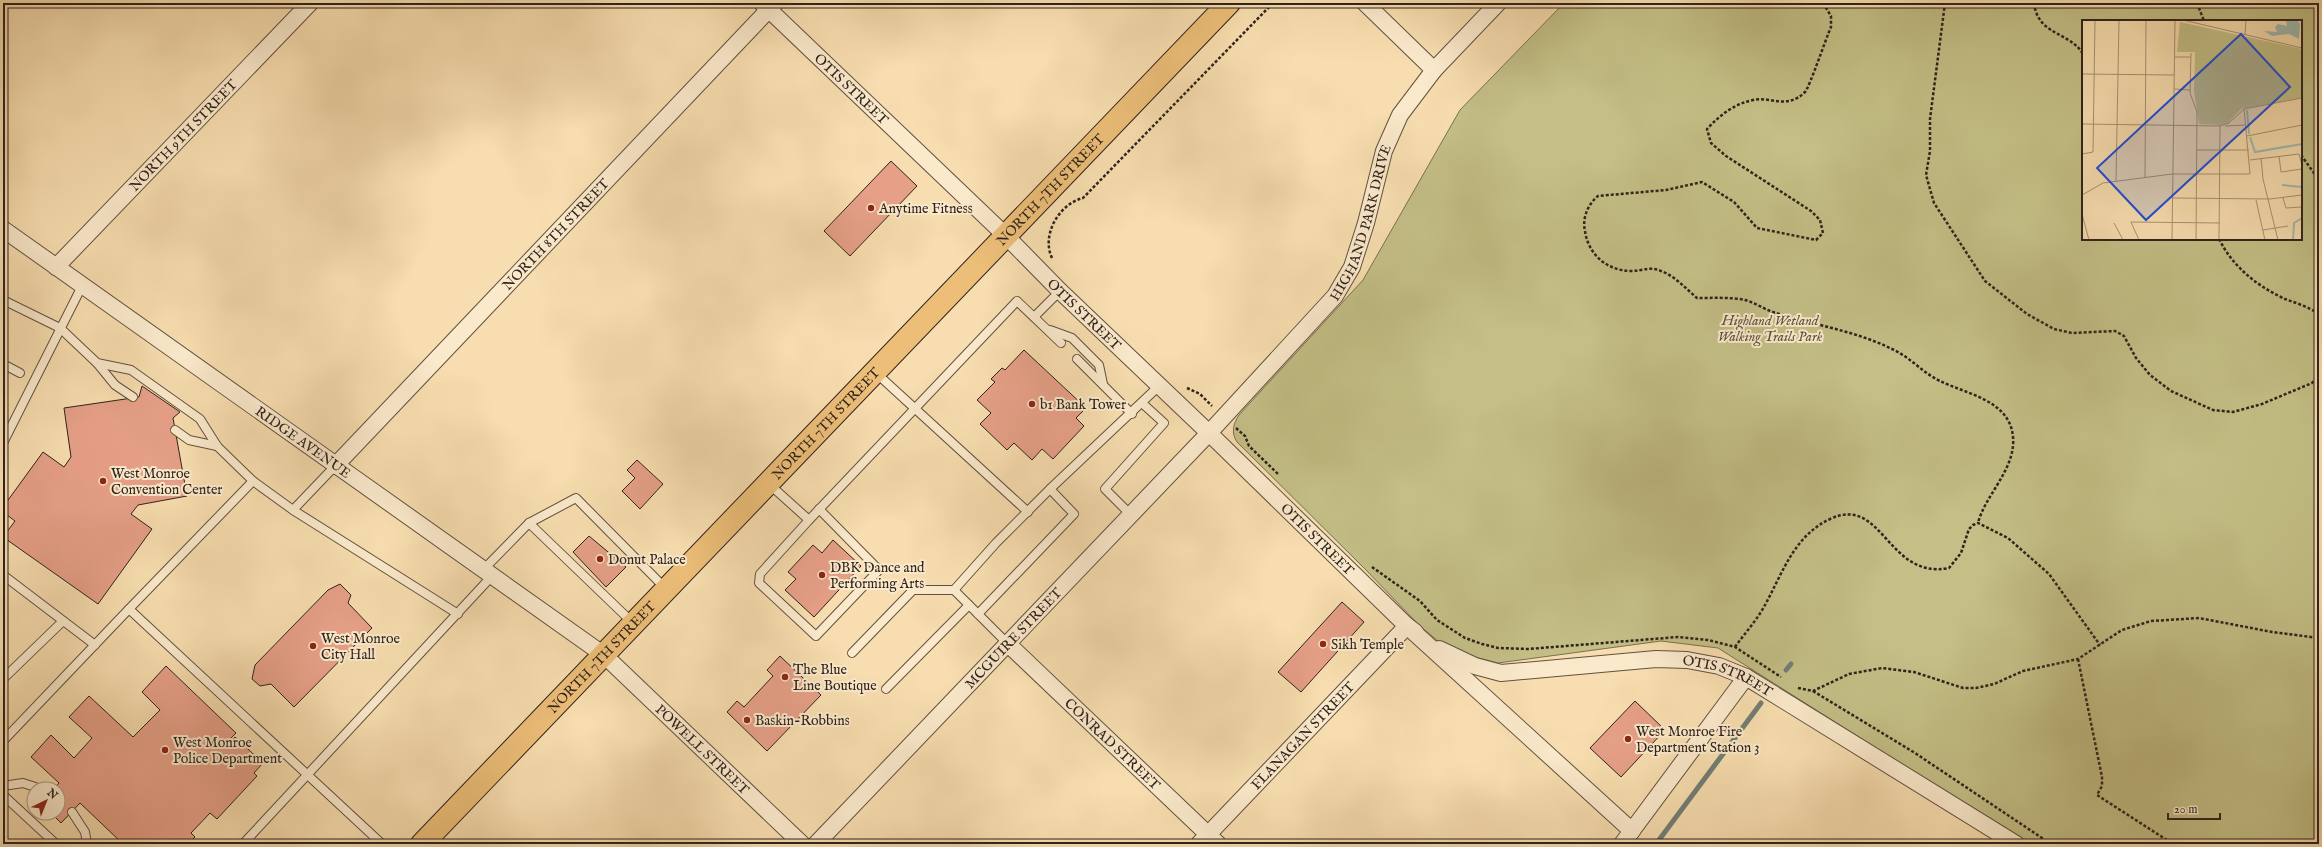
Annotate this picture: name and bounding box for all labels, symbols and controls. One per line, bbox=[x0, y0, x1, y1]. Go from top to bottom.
inset map bbox=[2082, 20, 2302, 240]
street label: OTIS STREET bbox=[810, 50, 892, 129]
street label: NORTH 9TH STREET bbox=[126, 76, 242, 195]
street label: NORTH 7TH STREET bbox=[993, 130, 1109, 250]
street label: HIGHAND PARK DRIVE bbox=[1326, 142, 1396, 305]
street label: NORTH 8TH STREET bbox=[499, 175, 614, 294]
place label: Anytime Fitness bbox=[878, 200, 973, 218]
marker: Anytime Fitness bbox=[866, 203, 876, 213]
street label: OTIS STREET bbox=[1043, 275, 1125, 355]
park label: Highland Wetland Walking Trails Park bbox=[1718, 312, 1823, 347]
street label: NORTH 7TH STREET bbox=[768, 364, 885, 484]
place label: b1 Bank Tower bbox=[1040, 396, 1126, 414]
marker: b1 Bank Tower bbox=[1027, 399, 1037, 409]
street label: RIDGE AVENUE bbox=[251, 403, 354, 483]
place label: West Monroe Convention Center bbox=[111, 465, 223, 499]
marker: West Monroe Convention Center bbox=[98, 476, 108, 486]
street label: OTIS STREET bbox=[1276, 500, 1358, 580]
place label: Donut Palace bbox=[608, 551, 686, 569]
marker: Donut Palace bbox=[595, 554, 605, 564]
place label: DBK Dance and Performing Arts bbox=[830, 559, 925, 593]
marker: DBK Dance and Performing Arts bbox=[817, 570, 827, 580]
street label: MCGUIRE STREET bbox=[961, 584, 1067, 693]
street label: NORTH 7TH STREET bbox=[544, 597, 661, 718]
place label: West Monroe City Hall bbox=[321, 630, 401, 664]
place label: Sikh Temple bbox=[1331, 636, 1404, 654]
marker: Sikh Temple bbox=[1318, 639, 1328, 649]
marker: West Monroe City Hall bbox=[308, 641, 318, 651]
street label: OTIS STREET bbox=[1681, 651, 1776, 702]
place label: The Blue Line Boutique bbox=[793, 661, 877, 695]
marker: The Blue Line Boutique bbox=[780, 672, 790, 682]
street label: FLANAGAN STREET bbox=[1248, 678, 1360, 794]
street label: CONRAD STREET bbox=[1060, 695, 1164, 795]
street label: POWELL STREET bbox=[651, 701, 753, 799]
place label: Baskin-Robbins bbox=[755, 712, 850, 730]
marker: Baskin-Robbins bbox=[742, 715, 752, 725]
place label: West Monroe Fire Department Station 3 bbox=[1636, 723, 1759, 757]
place label: West Monroe Police Department bbox=[173, 734, 282, 768]
marker: West Monroe Fire Department Station 3 bbox=[1623, 734, 1633, 744]
marker: West Monroe Police Department bbox=[160, 745, 170, 755]
north arrow bbox=[26, 781, 66, 821]
text: N bbox=[43, 785, 61, 803]
scale bar bbox=[2168, 795, 2220, 821]
text: 20 m bbox=[2174, 802, 2197, 817]

